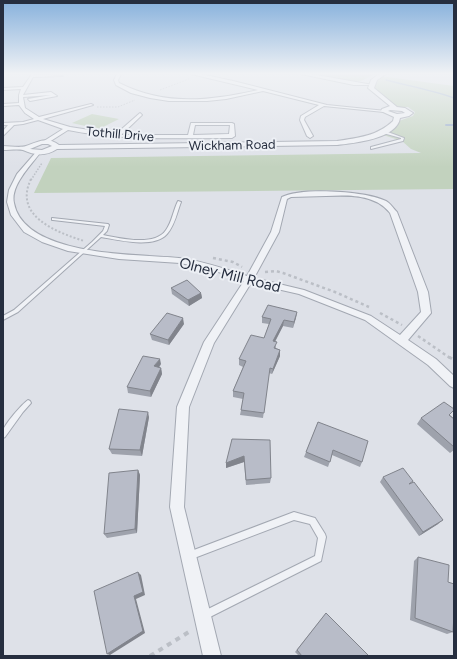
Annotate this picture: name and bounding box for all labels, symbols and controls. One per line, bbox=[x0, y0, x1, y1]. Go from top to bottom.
street label: Tothill Drive bbox=[85, 124, 155, 144]
street label: Wickham Road bbox=[188, 137, 276, 153]
street label: Olney Mill Road bbox=[177, 254, 283, 296]

